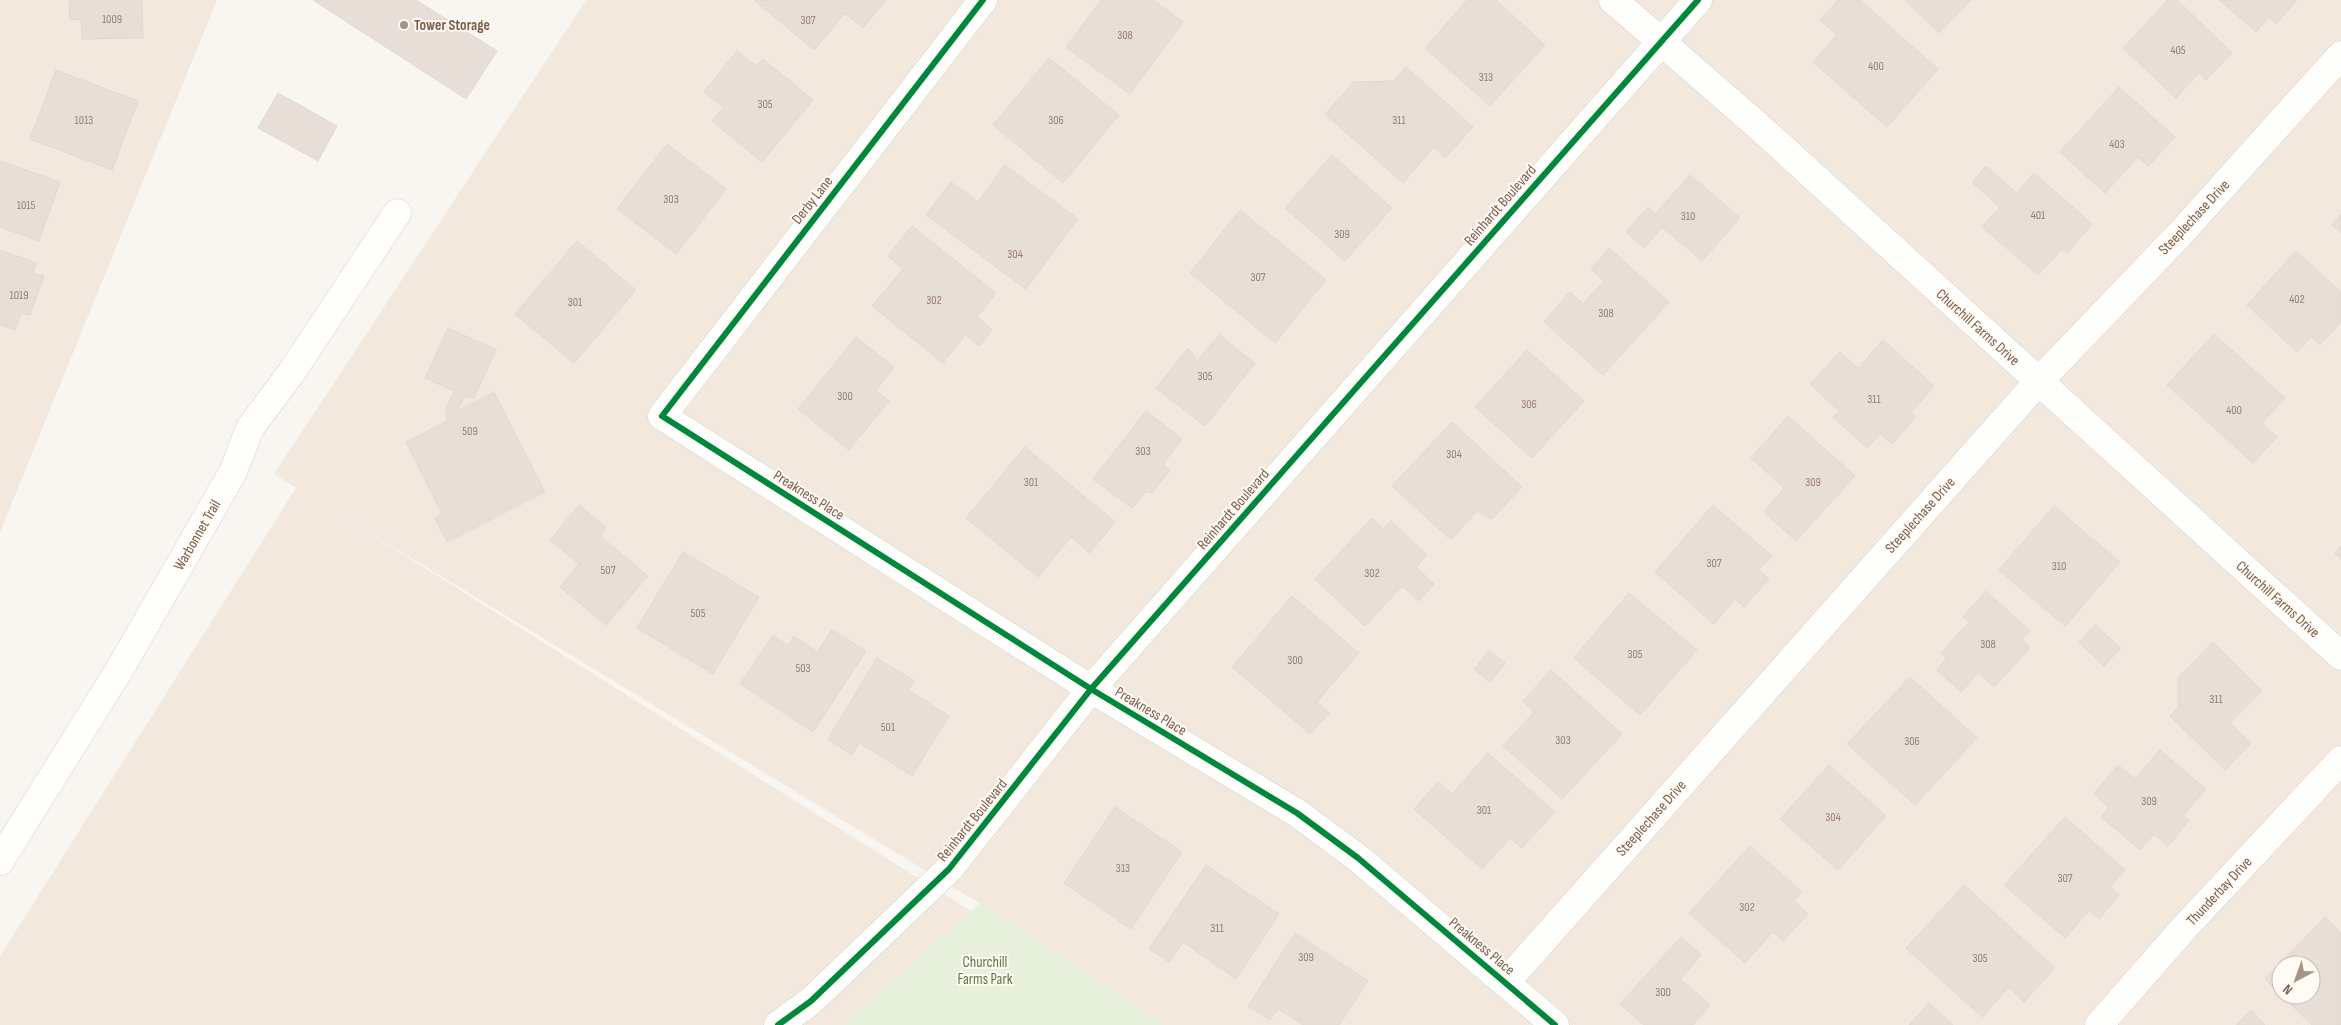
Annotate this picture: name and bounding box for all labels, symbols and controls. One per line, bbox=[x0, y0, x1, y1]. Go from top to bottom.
house number: 1009 bbox=[102, 12, 122, 27]
house number: 307 bbox=[800, 13, 816, 28]
place label: Tower Storage bbox=[414, 16, 490, 35]
marker: Tower Storage bbox=[398, 19, 410, 31]
house number: 308 bbox=[1117, 28, 1133, 43]
house number: 405 bbox=[2170, 43, 2186, 58]
house number: 400 bbox=[1868, 59, 1884, 74]
house number: 313 bbox=[1479, 70, 1493, 85]
house number: 305 bbox=[757, 97, 773, 112]
house number: 1013 bbox=[75, 113, 93, 128]
house number: 306 bbox=[1048, 113, 1064, 128]
house number: 311 bbox=[1392, 113, 1407, 128]
house number: 403 bbox=[2109, 137, 2125, 152]
street label: Reinhardt Boulevard bbox=[1460, 161, 1541, 250]
street label: Derby Lane bbox=[788, 172, 837, 228]
street label: Steeplechase Drive bbox=[2155, 176, 2234, 259]
house number: 303 bbox=[663, 192, 679, 207]
house number: 1015 bbox=[17, 198, 35, 213]
house number: 401 bbox=[2031, 208, 2046, 223]
house number: 310 bbox=[1681, 209, 1695, 224]
house number: 309 bbox=[1334, 227, 1350, 242]
house number: 304 bbox=[1007, 247, 1023, 262]
house number: 307 bbox=[1250, 270, 1266, 285]
street label: Churchill Farms Drive bbox=[1932, 285, 2024, 370]
house number: 1019 bbox=[9, 288, 29, 303]
house number: 402 bbox=[2289, 292, 2305, 307]
house number: 302 bbox=[926, 293, 942, 308]
house number: 301 bbox=[568, 295, 583, 310]
house number: 308 bbox=[1598, 306, 1614, 321]
house number: 305 bbox=[1197, 369, 1213, 384]
house number: 300 bbox=[837, 389, 853, 404]
house number: 311 bbox=[1867, 392, 1882, 407]
house number: 306 bbox=[1521, 397, 1537, 412]
house number: 400 bbox=[2226, 403, 2242, 418]
house number: 509 bbox=[462, 424, 478, 439]
house number: 303 bbox=[1135, 444, 1151, 459]
house number: 304 bbox=[1446, 447, 1462, 462]
street label: Reinhardt Boulevard bbox=[1193, 465, 1274, 554]
street label: Preakness Place bbox=[770, 466, 848, 525]
street label: Steeplechase Drive bbox=[1881, 473, 1960, 557]
house number: 301 bbox=[1024, 475, 1039, 490]
house number: 309 bbox=[1805, 475, 1821, 490]
street label: Warbonnet Trail bbox=[170, 497, 225, 574]
house number: 307 bbox=[1706, 556, 1722, 571]
street label: Churchill Farms Drive bbox=[2232, 557, 2324, 642]
house number: 310 bbox=[2052, 559, 2066, 574]
house number: 507 bbox=[601, 563, 616, 578]
house number: 302 bbox=[1364, 566, 1380, 581]
house number: 505 bbox=[691, 606, 706, 621]
house number: 308 bbox=[1980, 637, 1996, 652]
house number: 305 bbox=[1627, 647, 1643, 662]
house number: 300 bbox=[1287, 653, 1303, 668]
house number: 503 bbox=[795, 661, 811, 676]
street label: Preakness Place bbox=[1111, 683, 1190, 740]
house number: 311 bbox=[2209, 692, 2224, 707]
house number: 501 bbox=[881, 720, 896, 735]
house number: 303 bbox=[1555, 733, 1571, 748]
house number: 306 bbox=[1904, 734, 1920, 749]
street label: Reinhardt Boulevard bbox=[933, 775, 1012, 866]
street label: Steeplechase Drive bbox=[1612, 776, 1691, 860]
house number: 309 bbox=[2141, 794, 2157, 809]
house number: 301 bbox=[1477, 803, 1492, 818]
house number: 304 bbox=[1825, 810, 1841, 825]
street label: Thunderbay Drive bbox=[2182, 853, 2256, 930]
house number: 313 bbox=[1116, 861, 1130, 876]
house number: 307 bbox=[2057, 871, 2073, 886]
house number: 302 bbox=[1739, 900, 1755, 915]
street label: Preakness Place bbox=[1445, 913, 1519, 979]
house number: 311 bbox=[1210, 921, 1225, 936]
house number: 309 bbox=[1298, 950, 1314, 965]
house number: 305 bbox=[1972, 951, 1988, 966]
park label: Churchill Farms Park bbox=[958, 953, 1013, 989]
north arrow bbox=[2271, 955, 2321, 1005]
text: N bbox=[2279, 981, 2296, 998]
house number: 300 bbox=[1655, 985, 1671, 1000]

